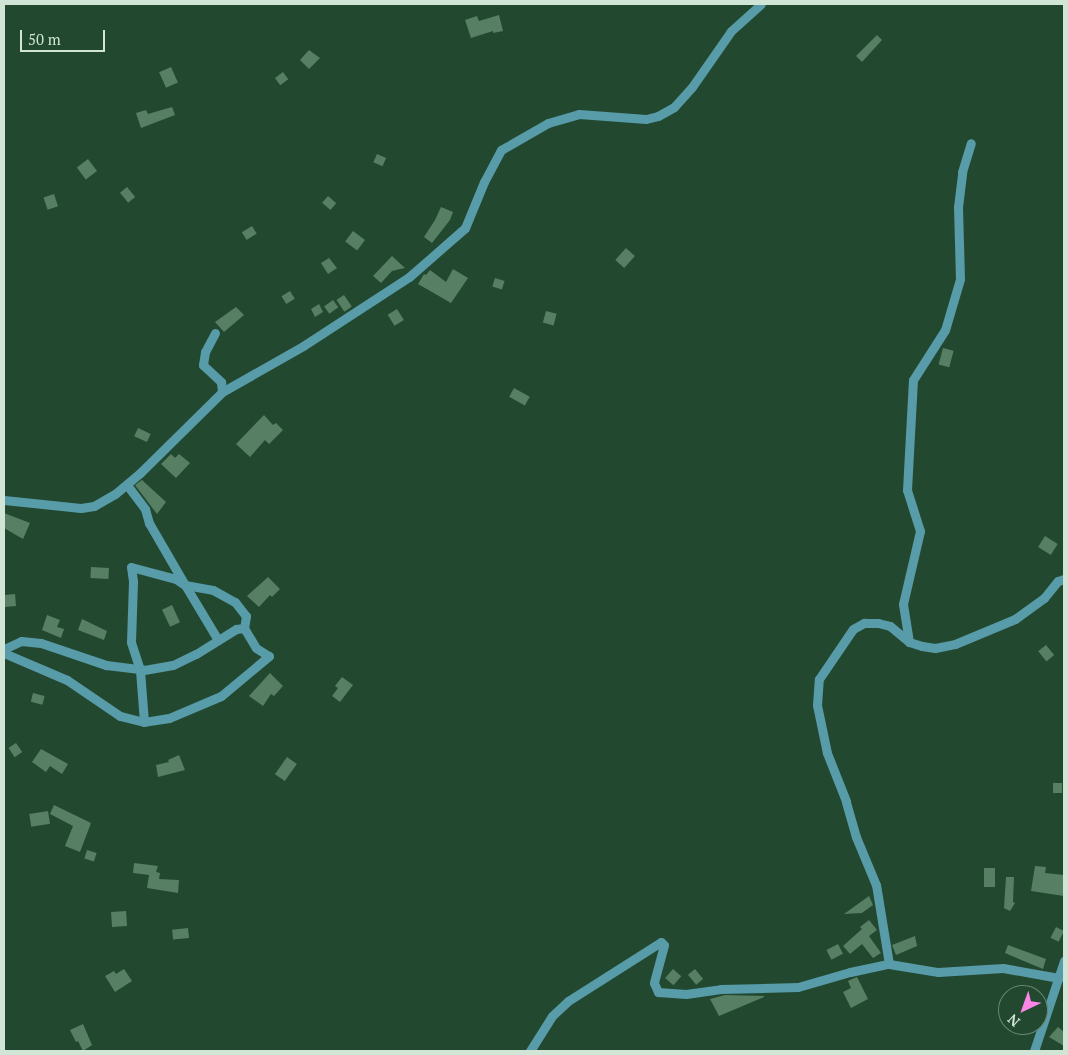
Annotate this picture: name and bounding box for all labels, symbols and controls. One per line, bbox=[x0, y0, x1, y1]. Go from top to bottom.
scale bar bbox=[22, 20, 108, 52]
text: 50 m bbox=[28, 29, 61, 49]
north arrow bbox=[998, 985, 1048, 1035]
text: N bbox=[1003, 1010, 1024, 1031]

